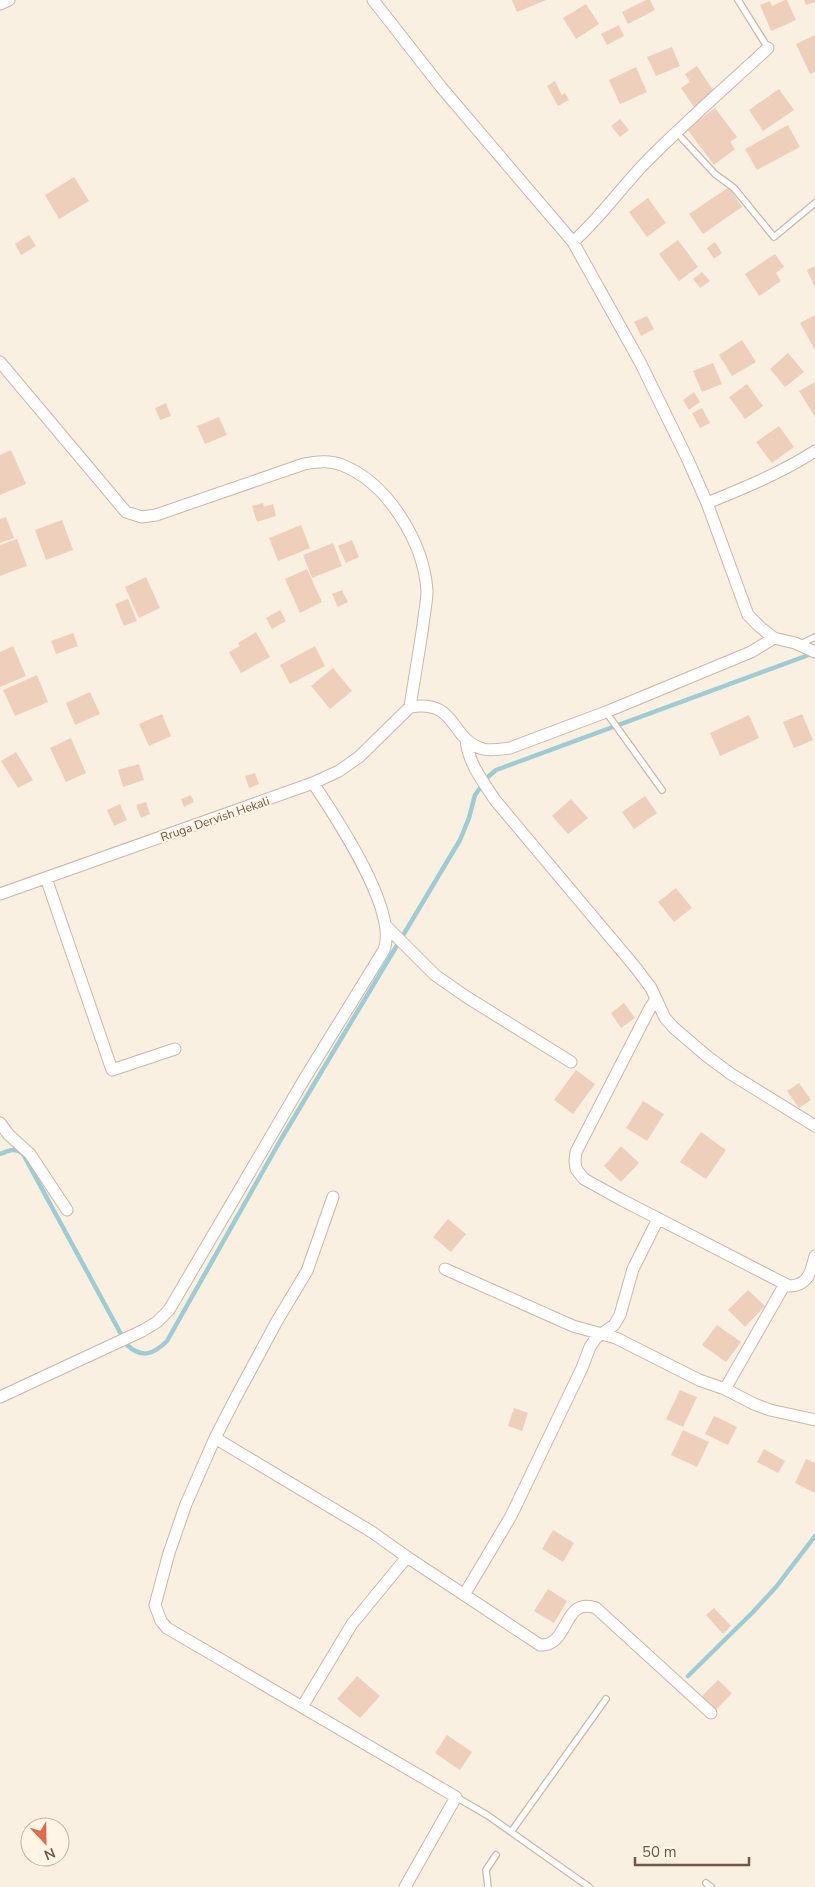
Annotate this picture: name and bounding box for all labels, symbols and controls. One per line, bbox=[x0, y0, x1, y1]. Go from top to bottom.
street label: Rruga Dervish Hekali bbox=[158, 793, 272, 845]
north arrow bbox=[20, 1817, 70, 1867]
scale bar bbox=[635, 1834, 749, 1866]
text: 50 m bbox=[642, 1842, 677, 1862]
text: N bbox=[41, 1843, 58, 1864]

